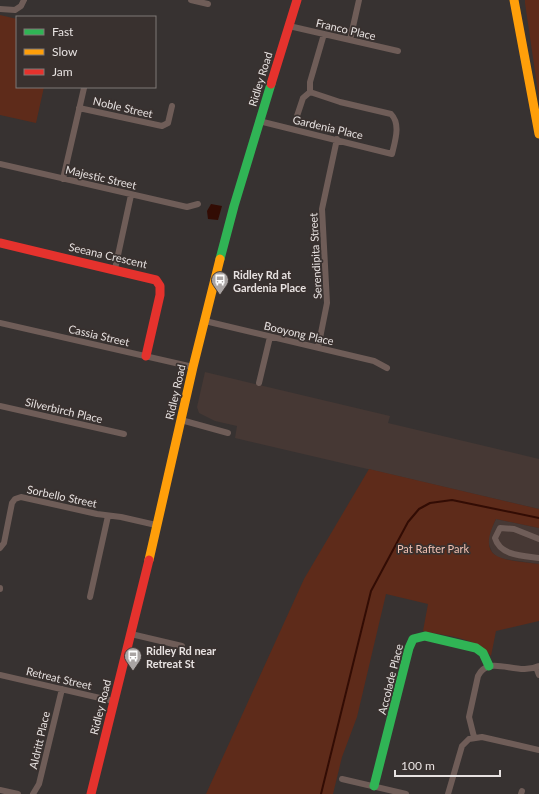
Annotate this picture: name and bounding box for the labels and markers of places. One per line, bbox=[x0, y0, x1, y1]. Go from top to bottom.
place label: Ridley Rd at Gardenia Place bbox=[233, 268, 306, 294]
bus stop icon: Ridley Rd at Gardenia Place bbox=[210, 270, 230, 295]
place label: Ridley Rd near Retreat St bbox=[146, 644, 217, 670]
bus stop icon: Ridley Rd near Retreat St bbox=[123, 646, 143, 671]

